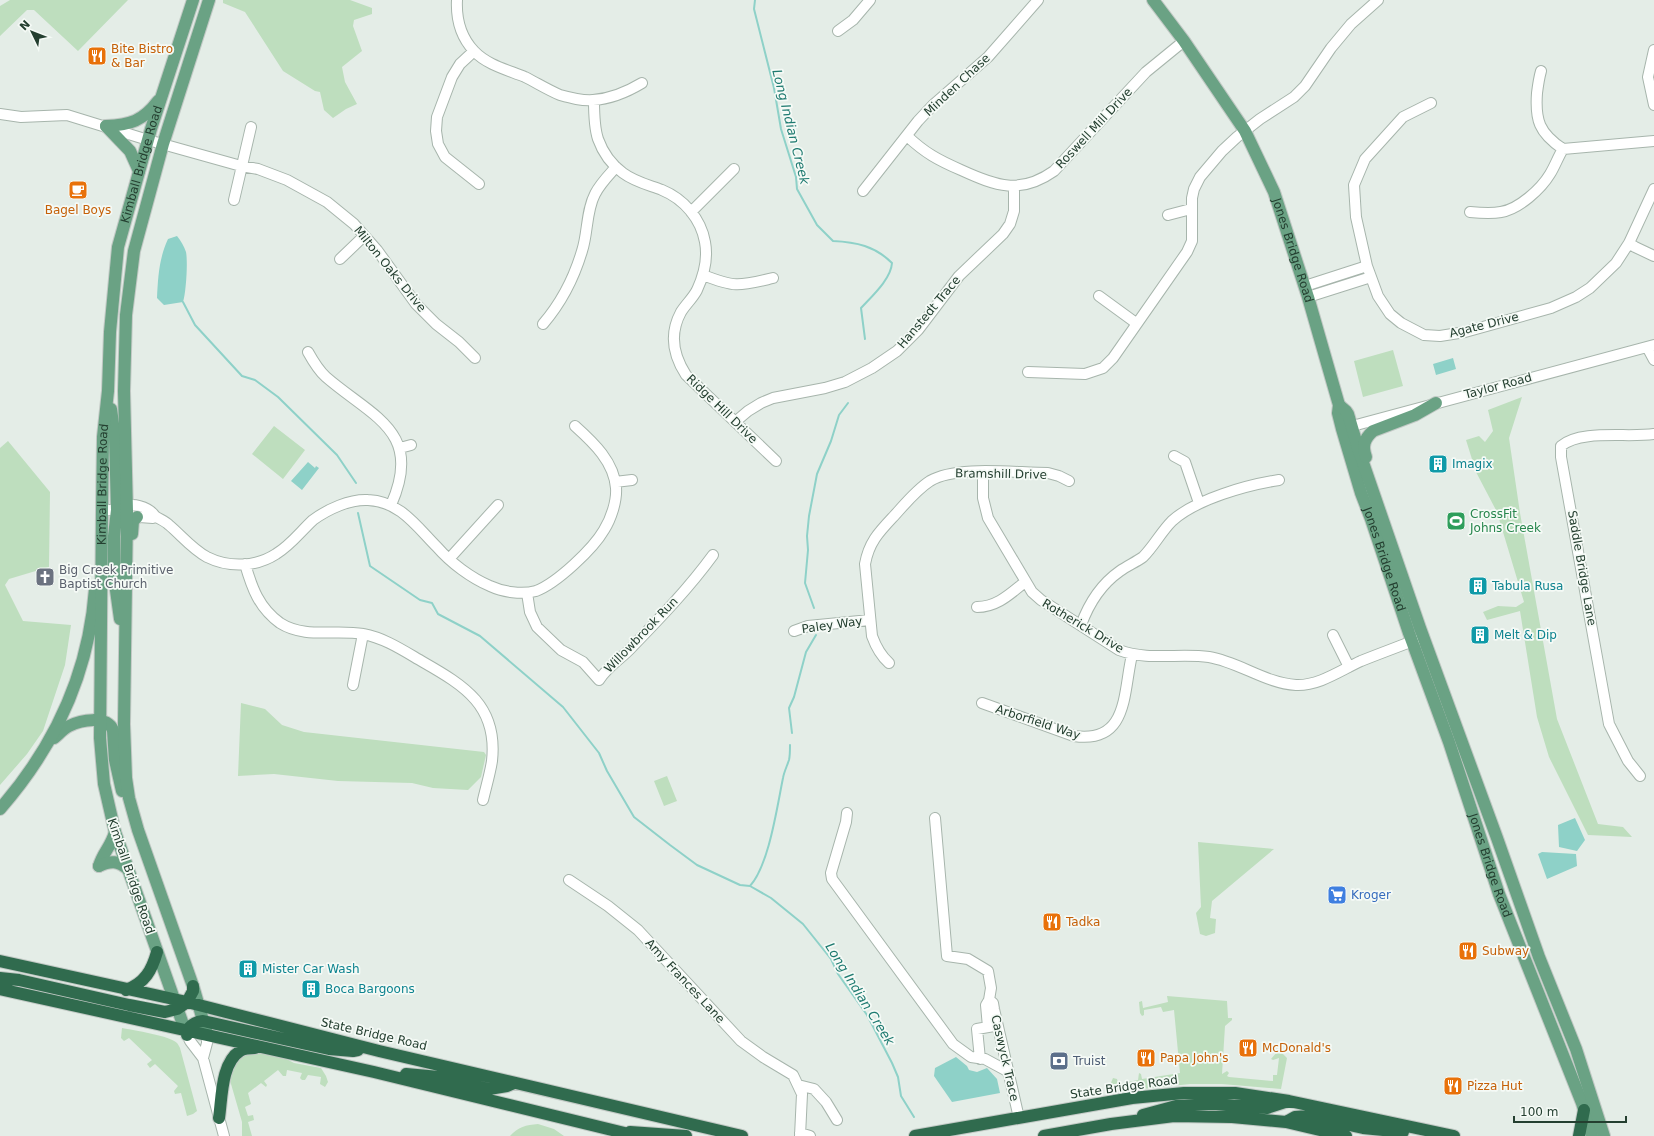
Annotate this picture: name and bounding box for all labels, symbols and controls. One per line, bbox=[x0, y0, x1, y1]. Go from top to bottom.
north arrow bbox=[12, 12, 52, 52]
text: N bbox=[17, 18, 33, 33]
place label: Bite Bistro & Bar bbox=[111, 42, 173, 70]
restaurant icon: Bite Bistro & Bar bbox=[86, 45, 108, 67]
street label: Minden Chase bbox=[921, 51, 993, 119]
water label: Long Indian Creek bbox=[769, 68, 813, 187]
street label: Roswell Mill Drive bbox=[1053, 85, 1135, 171]
street label: Kimball Bridge Road bbox=[118, 104, 165, 225]
cafe icon: Bagel Boys bbox=[67, 179, 89, 201]
street label: Jones Bridge Road bbox=[1269, 195, 1316, 304]
place label: Bagel Boys bbox=[45, 203, 111, 217]
street label: Milton Oaks Drive bbox=[351, 223, 429, 315]
street label: Hanstedt Trace bbox=[895, 273, 963, 351]
street label: Agate Drive bbox=[1448, 310, 1520, 340]
street label: Taylor Road bbox=[1462, 370, 1533, 402]
street label: Ridge Hill Drive bbox=[684, 372, 760, 446]
street label: Kimball Bridge Road bbox=[95, 423, 111, 545]
building icon: Imagix bbox=[1427, 453, 1449, 475]
place label: Imagix bbox=[1452, 457, 1493, 471]
street label: Bramshill Drive bbox=[955, 466, 1047, 482]
street label: Jones Bridge Road bbox=[1360, 504, 1408, 613]
place label: CrossFit Johns Creek bbox=[1469, 507, 1541, 535]
street label: Saddle Bridge Lane bbox=[1565, 509, 1599, 627]
sports icon: CrossFit Johns Creek bbox=[1445, 510, 1467, 532]
place label: Big Creek Primitive Baptist Church bbox=[59, 563, 173, 591]
church icon: Big Creek Primitive Baptist Church bbox=[34, 566, 56, 588]
building icon: Tabula Rusa bbox=[1467, 575, 1489, 597]
place label: Tabula Rusa bbox=[1491, 579, 1563, 593]
street label: Willowbrook Run bbox=[601, 594, 681, 676]
street label: Rotherick Drive bbox=[1040, 596, 1126, 656]
street label: Paley Way bbox=[801, 614, 863, 636]
building icon: Melt & Dip bbox=[1469, 624, 1491, 646]
place label: Melt & Dip bbox=[1494, 628, 1557, 642]
street label: Arborfield Way bbox=[994, 702, 1082, 742]
street label: Jones Bridge Road bbox=[1466, 811, 1515, 920]
street label: Kimball Bridge Road bbox=[105, 816, 157, 936]
supermarket icon: Kroger bbox=[1326, 884, 1348, 906]
place label: Kroger bbox=[1351, 888, 1391, 902]
restaurant icon: Tadka bbox=[1041, 911, 1063, 933]
place label: Tadka bbox=[1065, 915, 1100, 929]
street label: Amy Frances Lane bbox=[642, 936, 728, 1026]
water label: Long Indian Creek bbox=[822, 940, 898, 1048]
restaurant icon: Subway bbox=[1457, 940, 1479, 962]
place label: Subway bbox=[1482, 944, 1529, 958]
building icon: Mister Car Wash bbox=[237, 958, 259, 980]
place label: Mister Car Wash bbox=[262, 962, 360, 976]
building icon: Boca Bargoons bbox=[300, 978, 322, 1000]
place label: Boca Bargoons bbox=[325, 982, 415, 996]
street label: Caswyck Trace bbox=[988, 1013, 1022, 1103]
street label: State Bridge Road bbox=[320, 1015, 428, 1053]
restaurant icon: McDonald's bbox=[1237, 1037, 1259, 1059]
place label: McDonald's bbox=[1262, 1041, 1331, 1055]
restaurant icon: Papa John's bbox=[1135, 1047, 1157, 1069]
bank icon: Truist bbox=[1048, 1050, 1070, 1072]
place label: Papa John's bbox=[1160, 1051, 1228, 1065]
place label: Truist bbox=[1072, 1054, 1106, 1068]
street label: State Bridge Road bbox=[1069, 1073, 1179, 1101]
restaurant icon: Pizza Hut bbox=[1442, 1075, 1464, 1097]
place label: Pizza Hut bbox=[1467, 1079, 1523, 1093]
scale bar bbox=[1514, 1098, 1626, 1124]
text: 100 m bbox=[1520, 1105, 1558, 1119]

